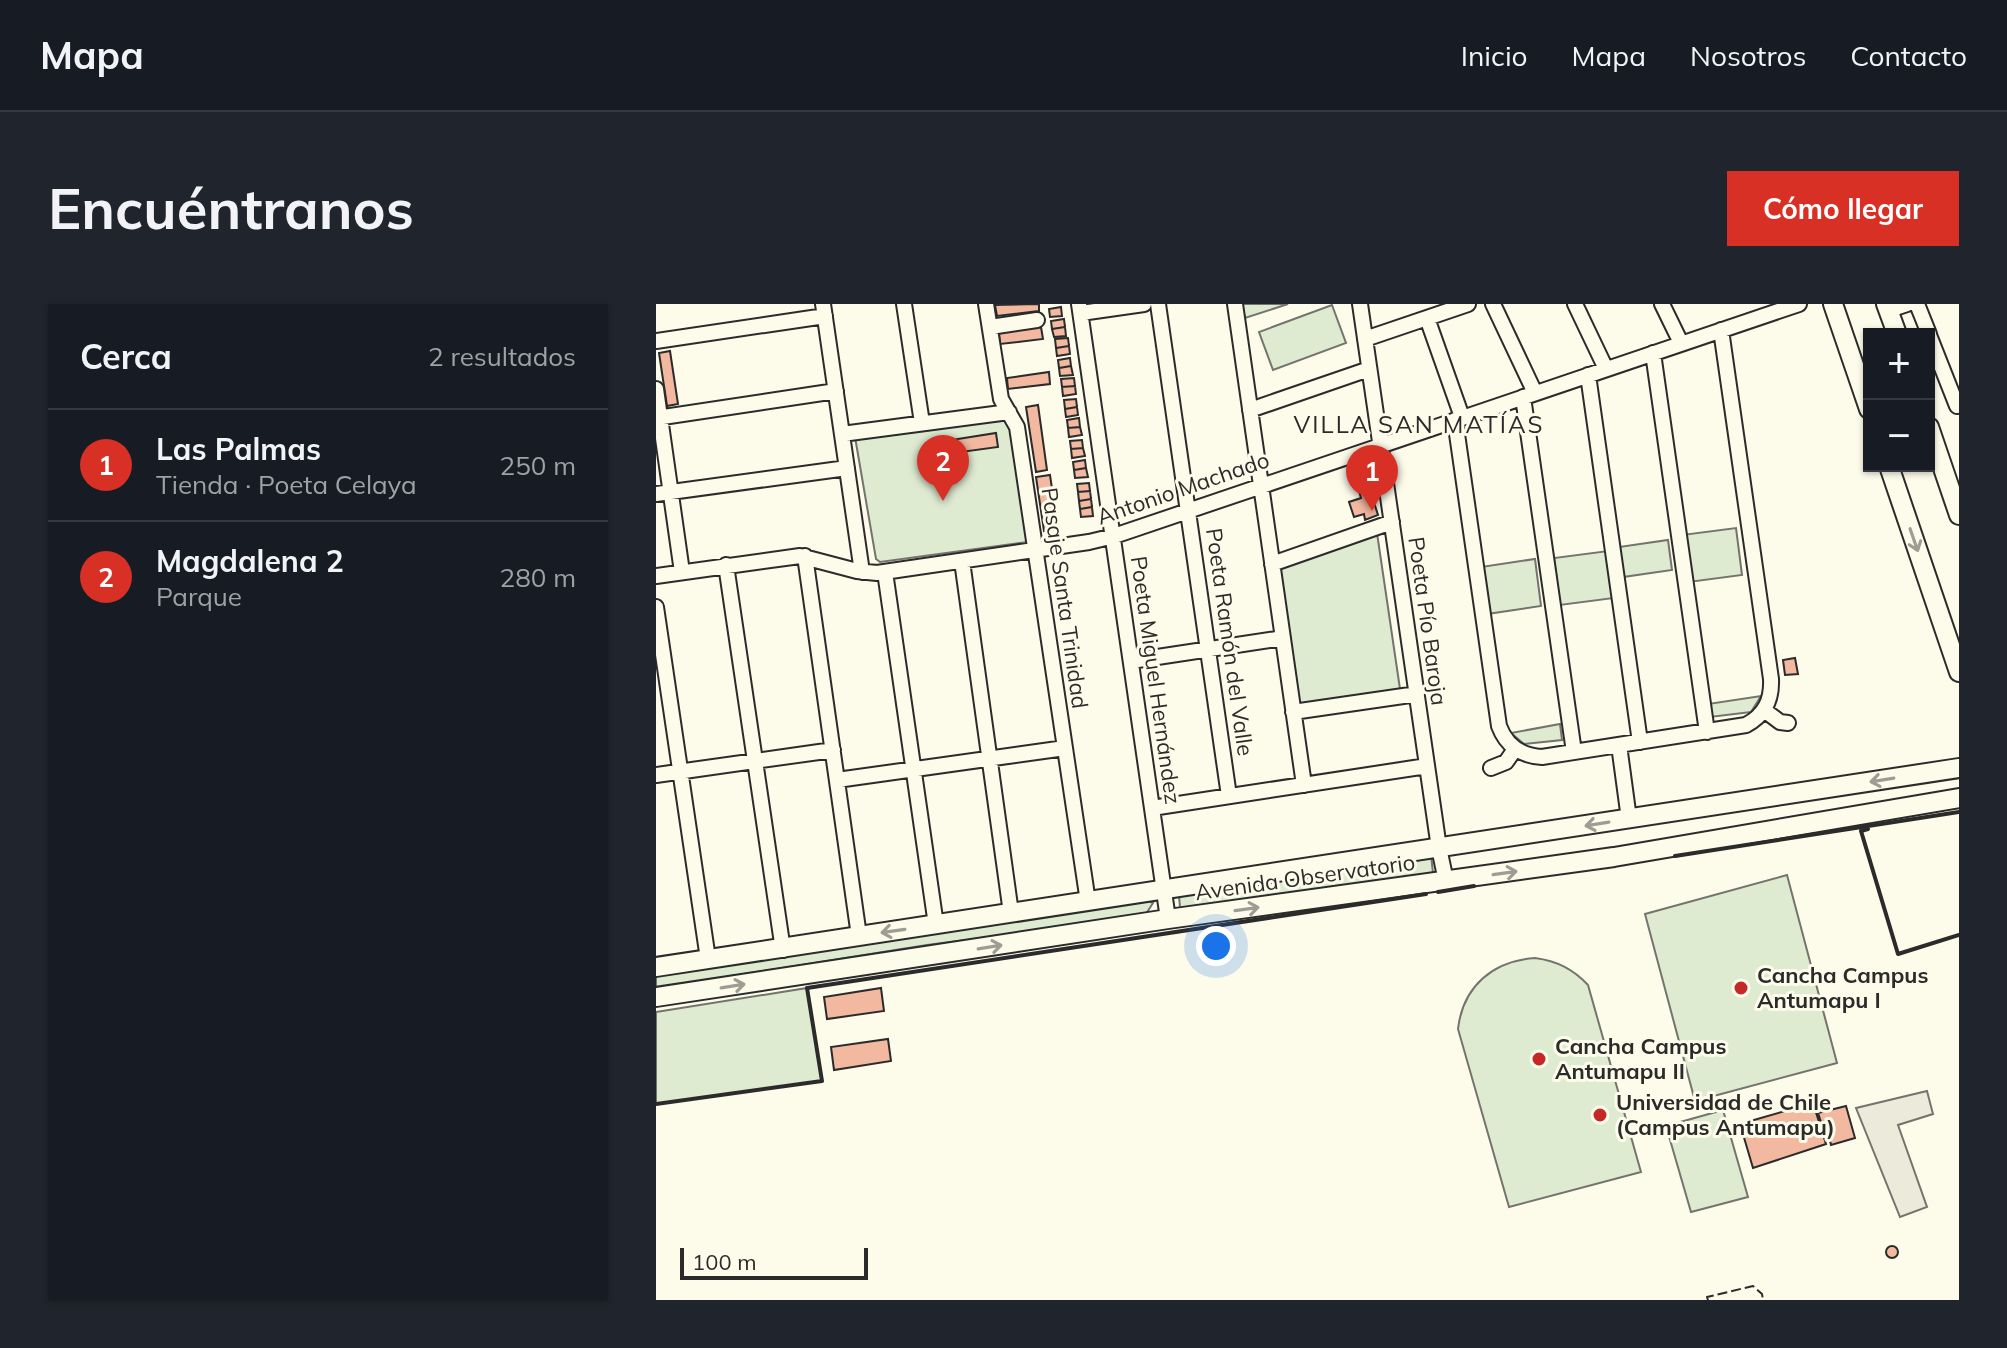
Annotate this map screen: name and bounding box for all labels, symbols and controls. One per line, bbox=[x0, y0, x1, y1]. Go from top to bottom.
text: Mapa bbox=[40, 31, 144, 79]
text: Inicio bbox=[1461, 38, 1528, 73]
text: Mapa bbox=[1572, 38, 1646, 73]
text: Nosotros bbox=[1690, 38, 1806, 73]
text: Contacto bbox=[1850, 38, 1967, 73]
button: Cómo llegar bbox=[1727, 171, 1959, 246]
text: Encuéntranos bbox=[48, 173, 414, 243]
map controls bbox=[1863, 328, 1935, 472]
button: + bbox=[1863, 328, 1935, 400]
text: Cerca bbox=[80, 335, 172, 378]
text: 2 resultados bbox=[428, 340, 576, 373]
button: − bbox=[1863, 400, 1935, 472]
district label: VILLA SAN MATÍAS bbox=[1294, 409, 1544, 439]
text: Las Palmas bbox=[156, 430, 321, 468]
pin: 2 bbox=[917, 435, 969, 501]
street label: Antonio Machado bbox=[1093, 445, 1273, 531]
pin: 1 bbox=[1346, 445, 1398, 511]
text: 1 bbox=[98, 449, 114, 482]
text: 250 m bbox=[500, 449, 576, 482]
text: Tienda · Poeta Celaya bbox=[156, 468, 417, 501]
street label: Pasaje Santa Trinidad bbox=[1036, 486, 1094, 710]
street label: Poeta Ramón del Valle bbox=[1200, 526, 1260, 758]
one-way arrow bbox=[1907, 527, 1922, 552]
street label: Poeta Pío Baroja bbox=[1402, 535, 1454, 707]
text: Magdalena 2 bbox=[156, 542, 344, 580]
street label: Poeta Miguel Hernández bbox=[1125, 554, 1187, 806]
text: 2 bbox=[98, 561, 114, 594]
text: 280 m bbox=[500, 561, 576, 594]
text: Parque bbox=[156, 580, 242, 613]
one-way arrow bbox=[1870, 773, 1895, 788]
one-way arrow bbox=[1585, 817, 1611, 832]
street label: Avenida Observatorio bbox=[1193, 848, 1417, 906]
one-way arrow bbox=[1492, 865, 1517, 880]
one-way arrow bbox=[1234, 901, 1260, 916]
one-way arrow bbox=[881, 924, 906, 939]
your location bbox=[1196, 926, 1236, 966]
one-way arrow bbox=[977, 938, 1002, 953]
place label: Cancha Campus Antumapu I bbox=[1757, 961, 1928, 1014]
one-way arrow bbox=[720, 977, 745, 992]
marker: Cancha Campus Antumapu I bbox=[1732, 979, 1750, 997]
place label: Cancha Campus Antumapu II bbox=[1555, 1032, 1726, 1085]
marker: Cancha Campus Antumapu II bbox=[1530, 1050, 1548, 1068]
place label: Universidad de Chile (Campus Antumapu) bbox=[1616, 1088, 1835, 1141]
marker: Universidad de Chile (Campus Antumapu) bbox=[1591, 1106, 1609, 1124]
scale bar bbox=[680, 1244, 868, 1280]
text: 100 m bbox=[692, 1248, 757, 1276]

